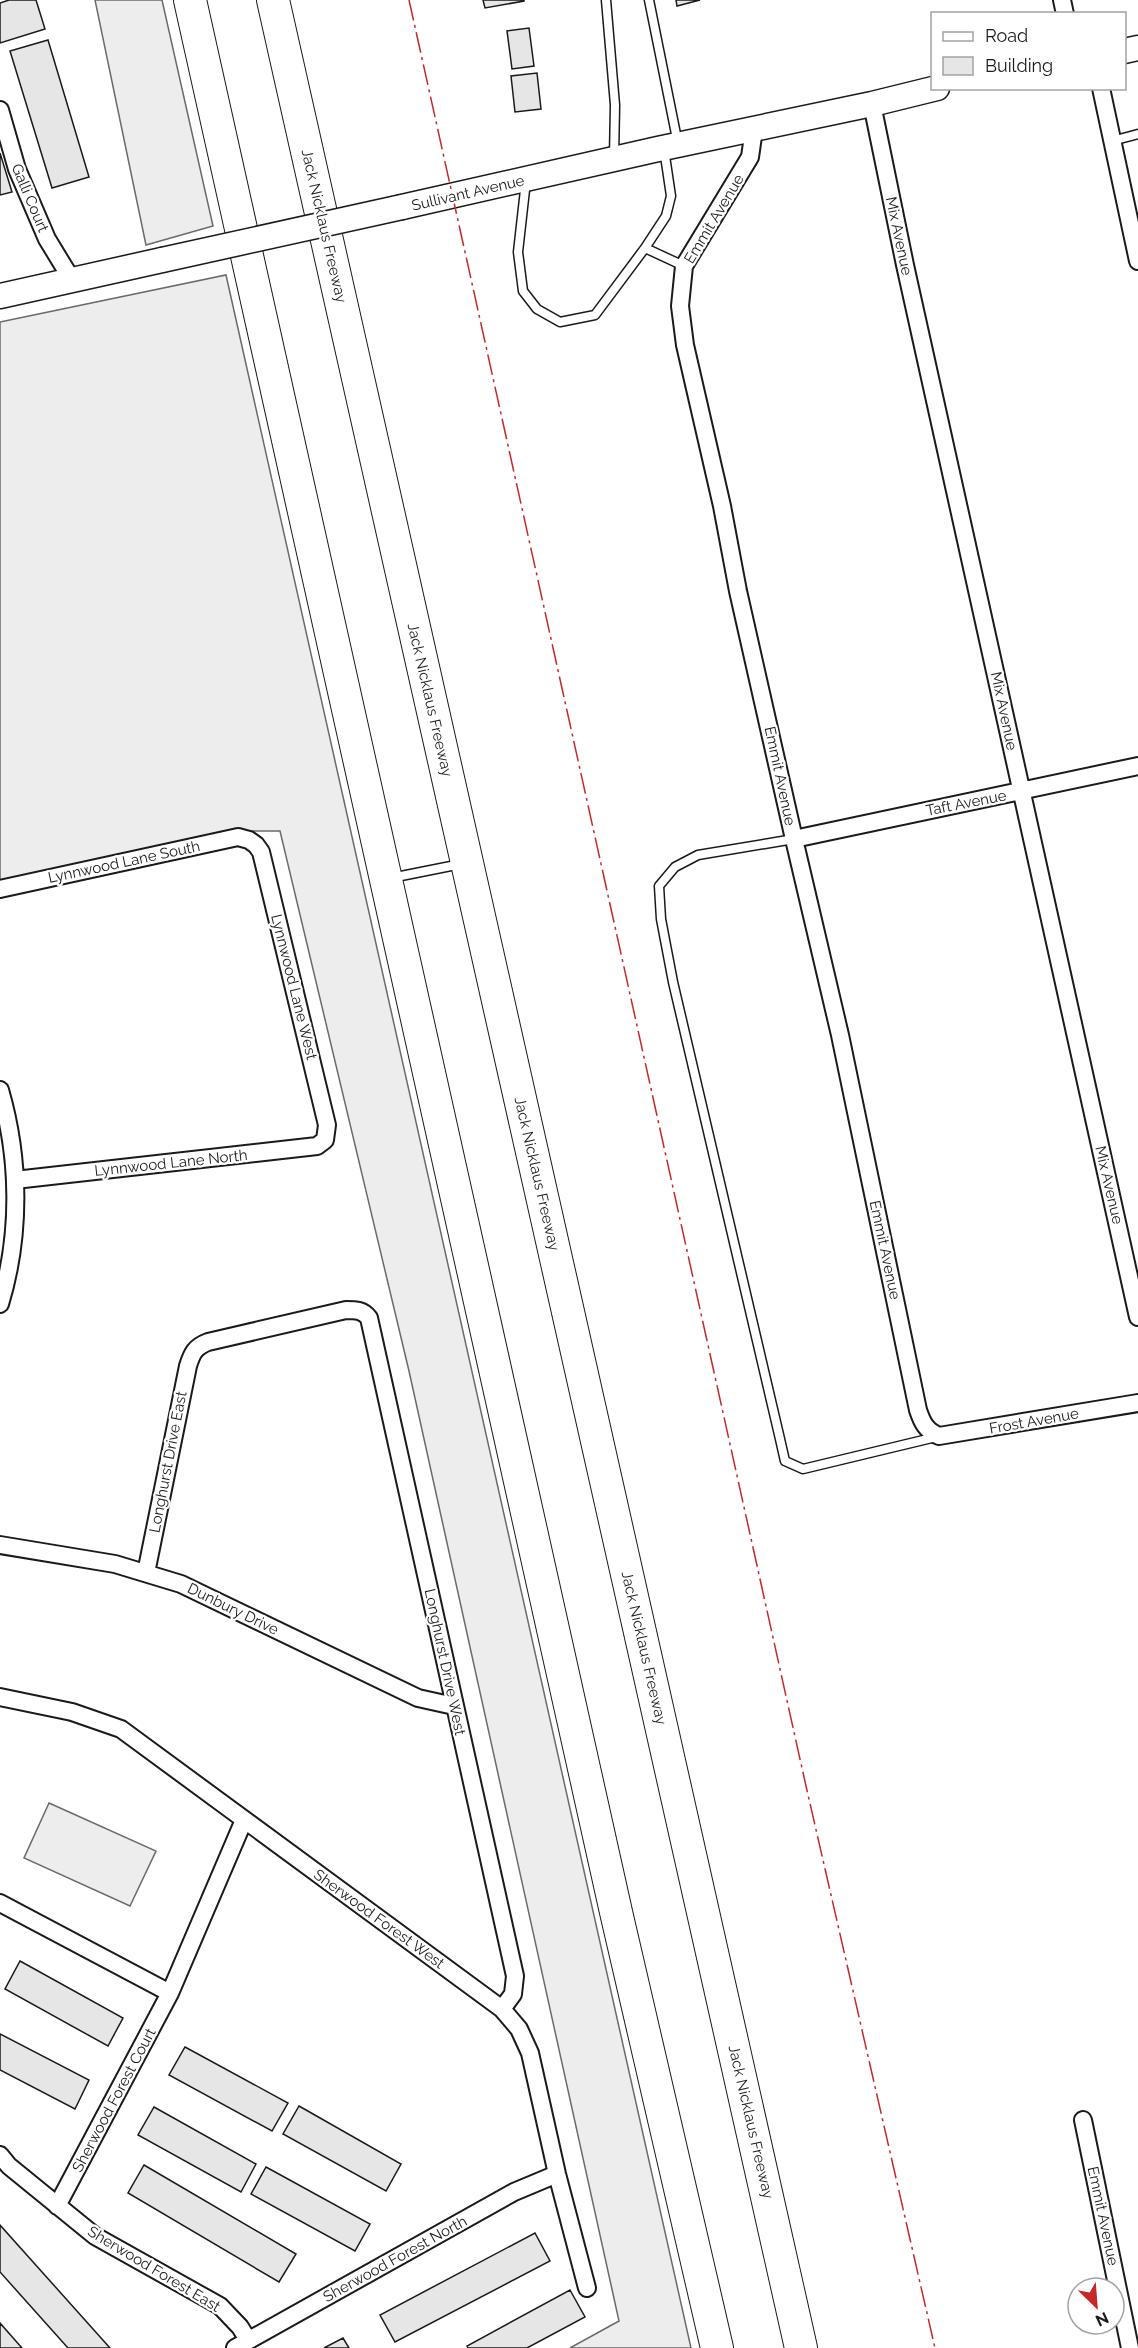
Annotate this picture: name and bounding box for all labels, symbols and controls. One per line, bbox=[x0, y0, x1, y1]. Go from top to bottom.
legend bbox=[931, 12, 1126, 90]
text: Road bbox=[985, 25, 1028, 46]
text: Building bbox=[985, 55, 1053, 76]
street label: Jack Nicklaus Freeway bbox=[298, 147, 350, 305]
street label: Galli Court bbox=[8, 161, 52, 235]
street label: Sullivant Avenue bbox=[410, 171, 526, 215]
street label: Emmit Avenue bbox=[680, 171, 748, 267]
street label: Mix Avenue bbox=[882, 195, 916, 277]
street label: Jack Nicklaus Freeway bbox=[404, 621, 456, 779]
street label: Mix Avenue bbox=[987, 670, 1021, 752]
street label: Emmit Avenue bbox=[761, 725, 799, 827]
street label: Taft Avenue bbox=[924, 786, 1008, 820]
street label: Lynnwood Lane South bbox=[46, 837, 202, 887]
street label: Lynnwood Lane West bbox=[267, 912, 321, 1062]
street label: Jack Nicklaus Freeway bbox=[511, 1095, 563, 1253]
street label: Mix Avenue bbox=[1091, 1144, 1127, 1226]
street label: Lynnwood Lane North bbox=[94, 1146, 248, 1180]
street label: Emmit Avenue bbox=[866, 1199, 904, 1301]
street label: Longhurst Drive East bbox=[145, 1390, 191, 1534]
street label: Frost Avenue bbox=[988, 1404, 1080, 1438]
street label: Jack Nicklaus Freeway bbox=[618, 1569, 670, 1727]
street label: Dunbury Drive bbox=[184, 1579, 282, 1639]
street label: Longhurst Drive West bbox=[421, 1587, 469, 1737]
street label: Sherwood Forest West bbox=[310, 1865, 448, 1973]
street label: Sherwood Forest Court bbox=[68, 2025, 160, 2175]
street label: Jack Nicklaus Freeway bbox=[725, 2043, 777, 2201]
street label: Emmit Avenue bbox=[1084, 2165, 1122, 2267]
street label: Sherwood Forest North bbox=[320, 2212, 470, 2306]
street label: Sherwood Forest East bbox=[84, 2222, 224, 2316]
north arrow bbox=[1066, 2276, 1126, 2336]
text: N bbox=[1093, 2308, 1112, 2330]

